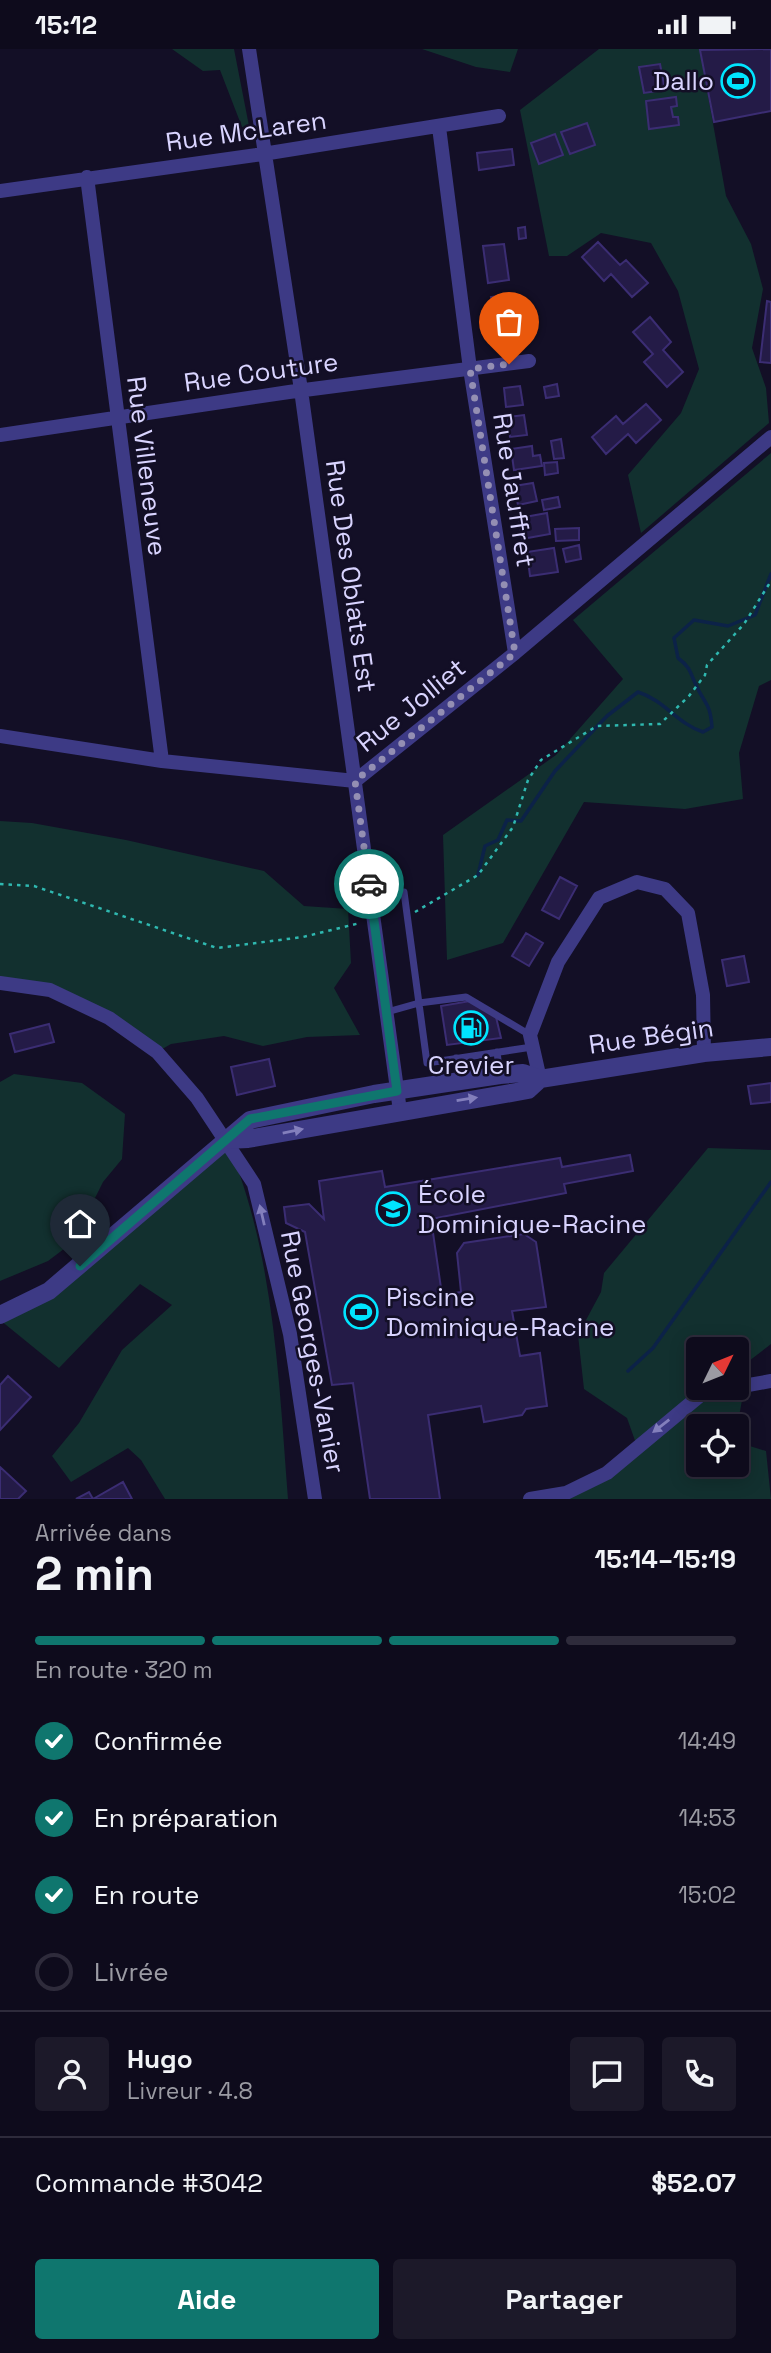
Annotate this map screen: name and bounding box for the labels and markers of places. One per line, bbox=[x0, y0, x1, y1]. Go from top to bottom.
sports icon: Dallo bbox=[719, 62, 757, 100]
place label: Dallo bbox=[653, 64, 714, 98]
pin bbox=[479, 292, 539, 364]
fuel station icon: Crevier bbox=[452, 1009, 490, 1047]
place label: Crevier bbox=[428, 1048, 514, 1082]
place label: École Dominique-Racine bbox=[418, 1177, 646, 1241]
school or university icon: École Dominique-Racine bbox=[374, 1190, 412, 1228]
pin bbox=[50, 1194, 110, 1266]
place label: Piscine Dominique-Racine bbox=[386, 1280, 614, 1344]
sports icon: Piscine Dominique-Racine bbox=[342, 1293, 380, 1331]

